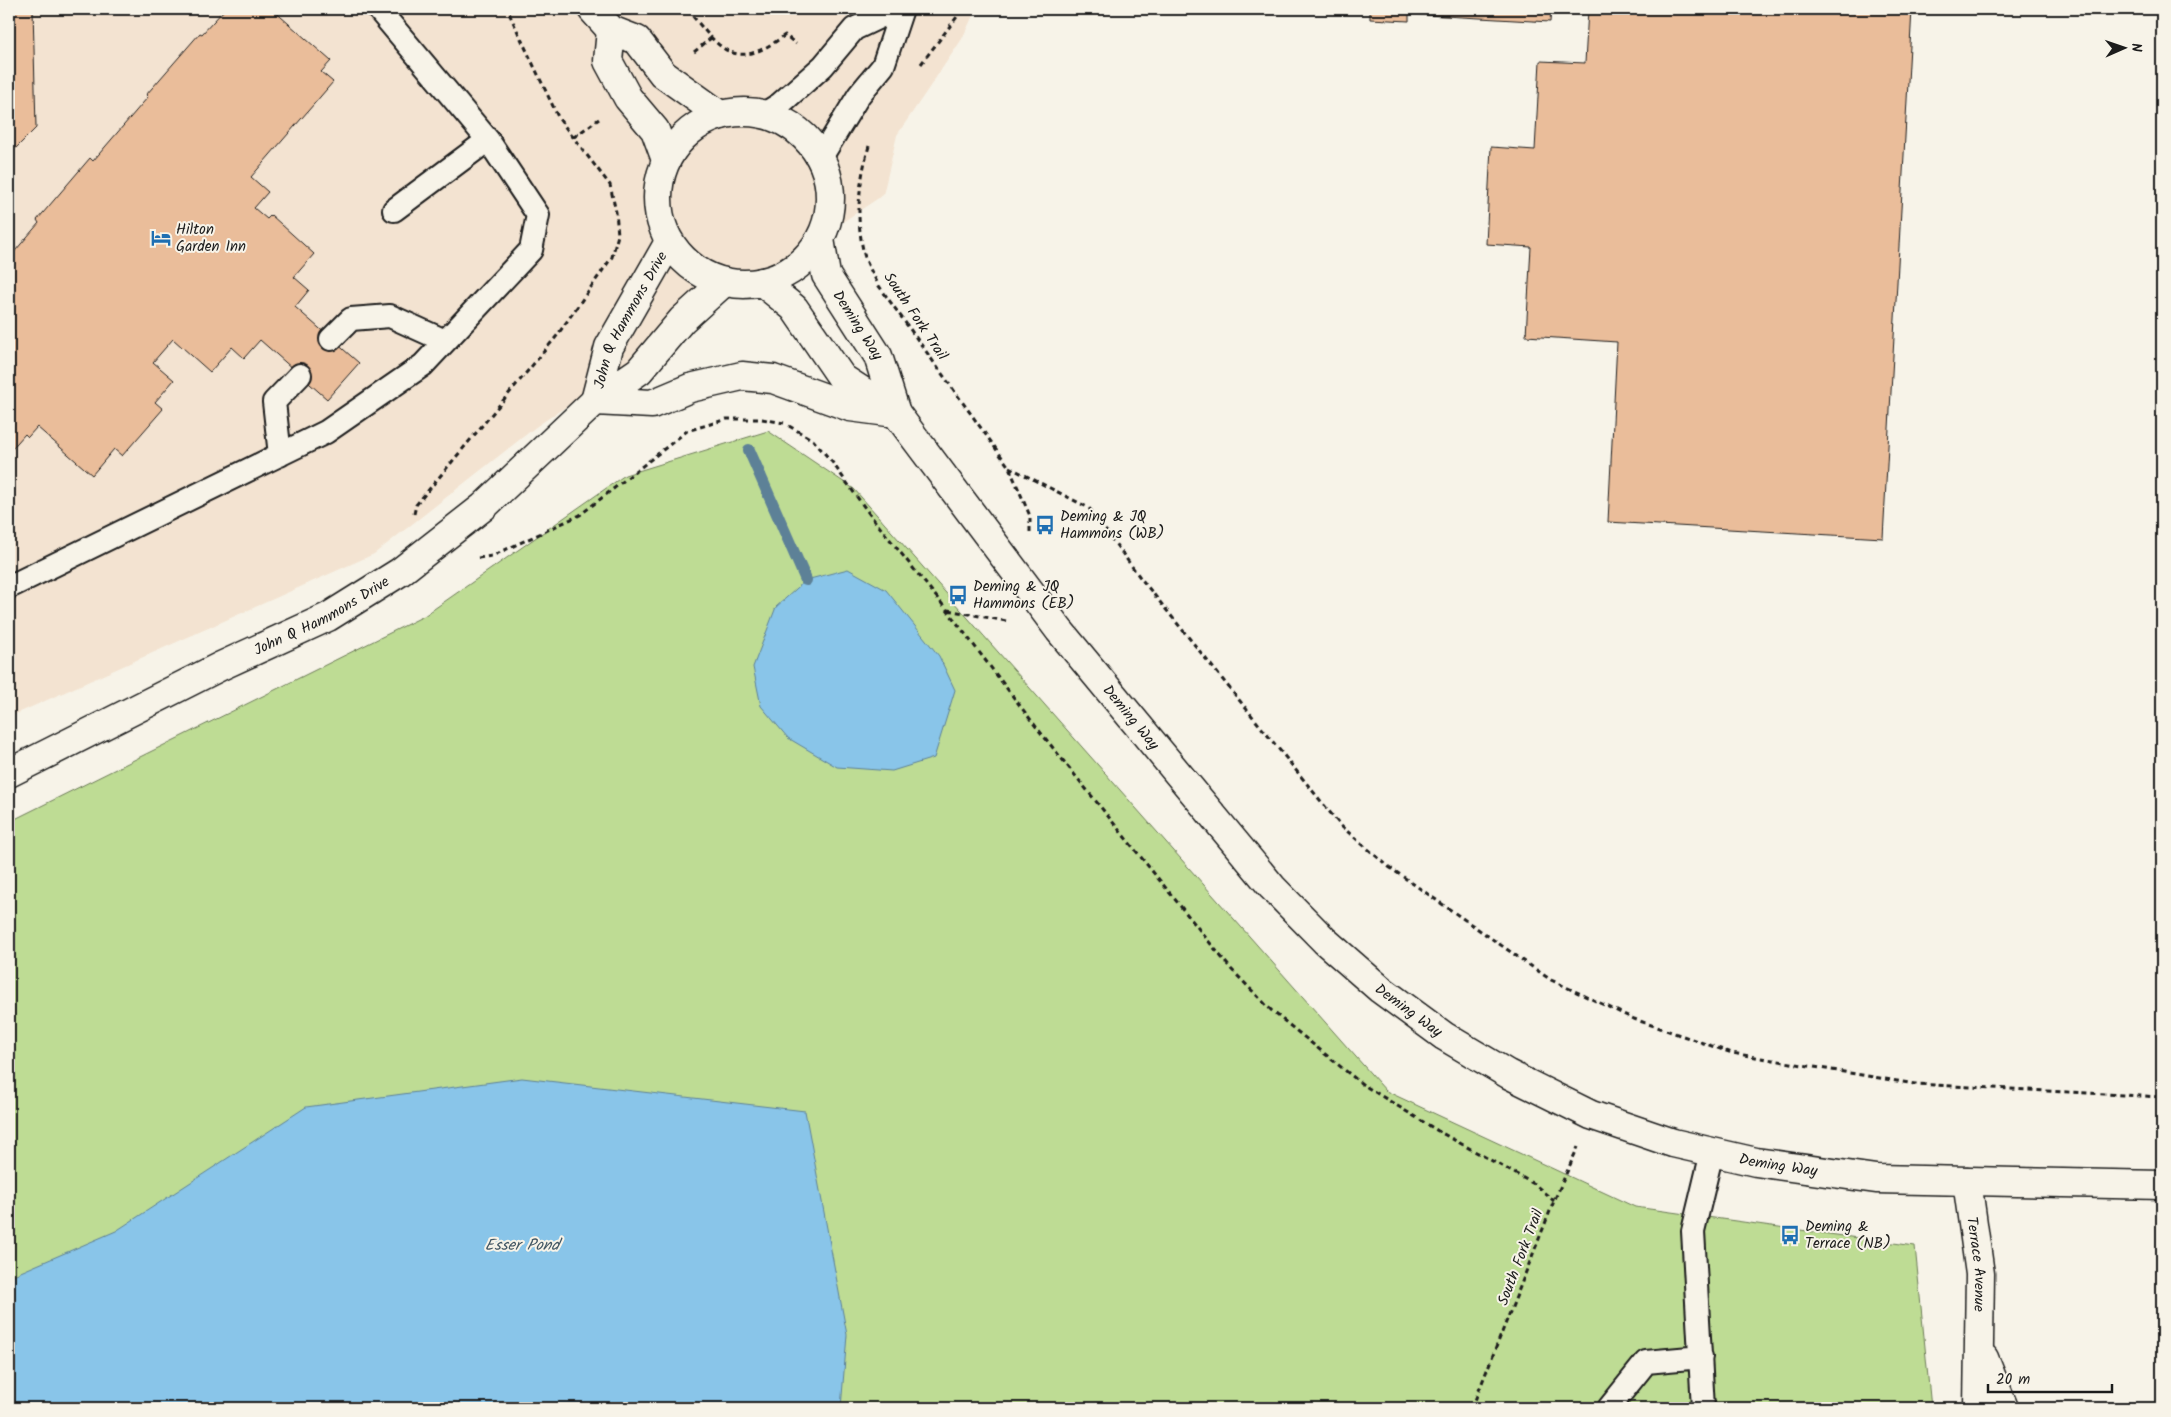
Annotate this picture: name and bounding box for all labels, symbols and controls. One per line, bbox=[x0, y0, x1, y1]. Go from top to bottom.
north arrow bbox=[2098, 22, 2148, 72]
text: N bbox=[2125, 43, 2147, 53]
place label: Hilton Garden Inn bbox=[176, 218, 246, 259]
hotel icon: Hilton Garden Inn bbox=[150, 227, 172, 249]
street label: John Q Hammons Drive bbox=[588, 247, 674, 391]
street label: South Fork Trail bbox=[877, 268, 954, 366]
street label: Deming Way bbox=[826, 286, 889, 366]
place label: Deming & JQ Hammons (WB) bbox=[1060, 505, 1164, 546]
bus stop icon: Deming & JQ Hammons (WB) bbox=[1034, 514, 1056, 536]
street label: John Q Hammons Drive bbox=[250, 570, 395, 662]
place label: Deming & JQ Hammons (EB) bbox=[973, 575, 1074, 616]
bus stop icon: Deming & JQ Hammons (EB) bbox=[947, 584, 969, 606]
street label: Deming Way bbox=[1096, 680, 1165, 757]
street label: Deming Way bbox=[1369, 978, 1448, 1045]
street label: Deming Way bbox=[1737, 1147, 1820, 1184]
street label: South Fork Trail bbox=[1491, 1205, 1550, 1309]
place label: Deming & Terrace (NB) bbox=[1805, 1215, 1891, 1256]
street label: Terrace Avenue bbox=[1959, 1215, 1991, 1312]
bus stop icon: Deming & Terrace (NB) bbox=[1779, 1224, 1801, 1246]
water label: Esser Pond bbox=[485, 1233, 563, 1258]
scale bar bbox=[1988, 1362, 2112, 1394]
text: 20 m bbox=[1996, 1368, 2030, 1392]

